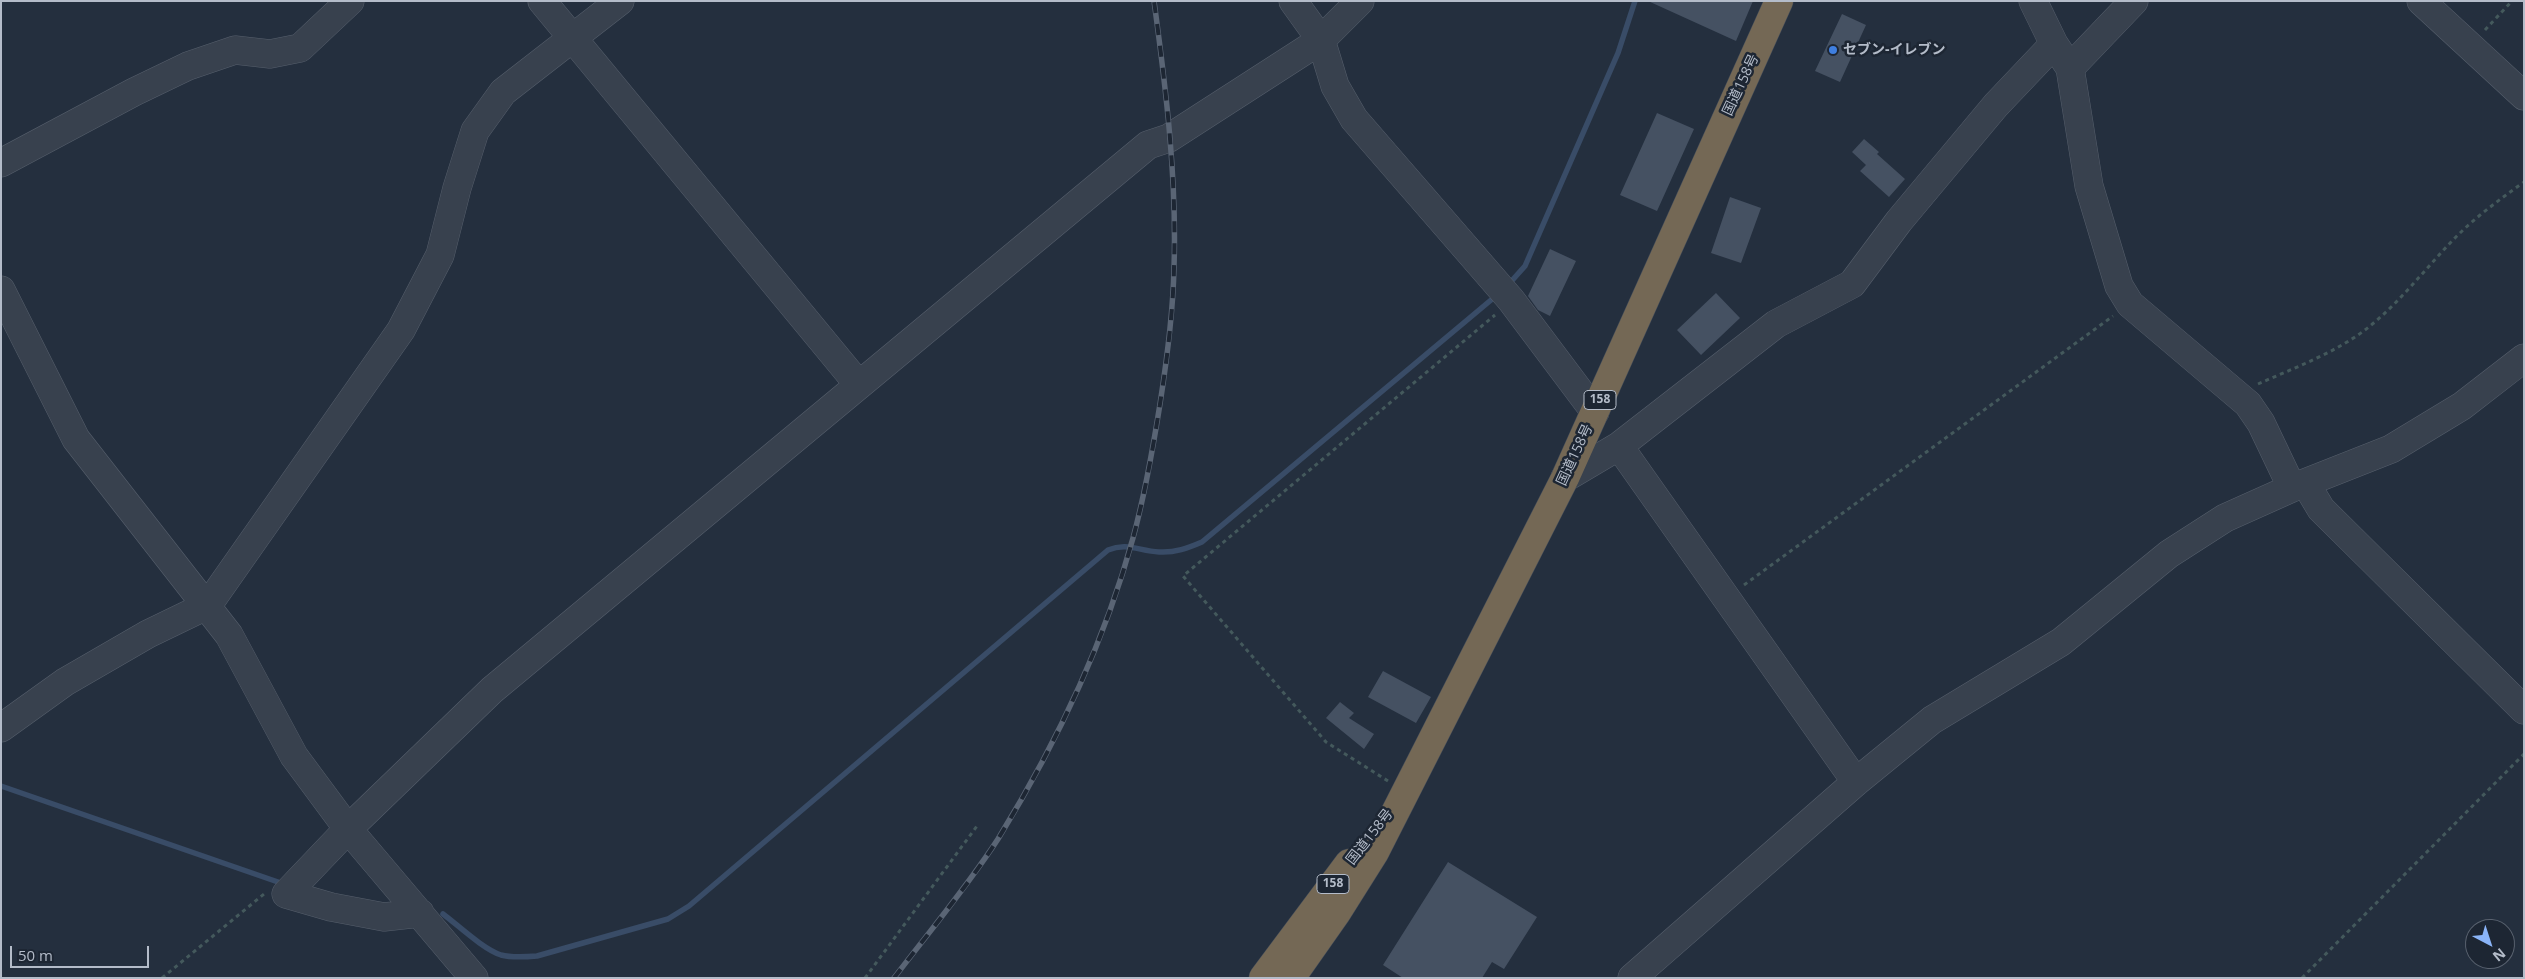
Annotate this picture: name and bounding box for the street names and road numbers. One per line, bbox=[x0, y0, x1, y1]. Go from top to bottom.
street label: 国道158号 bbox=[1719, 52, 1763, 118]
road number: 158 bbox=[1584, 390, 1616, 410]
street label: 国道158号 bbox=[1553, 422, 1597, 488]
street label: 国道158号 bbox=[1343, 806, 1397, 868]
road number: 158 bbox=[1317, 874, 1349, 894]

